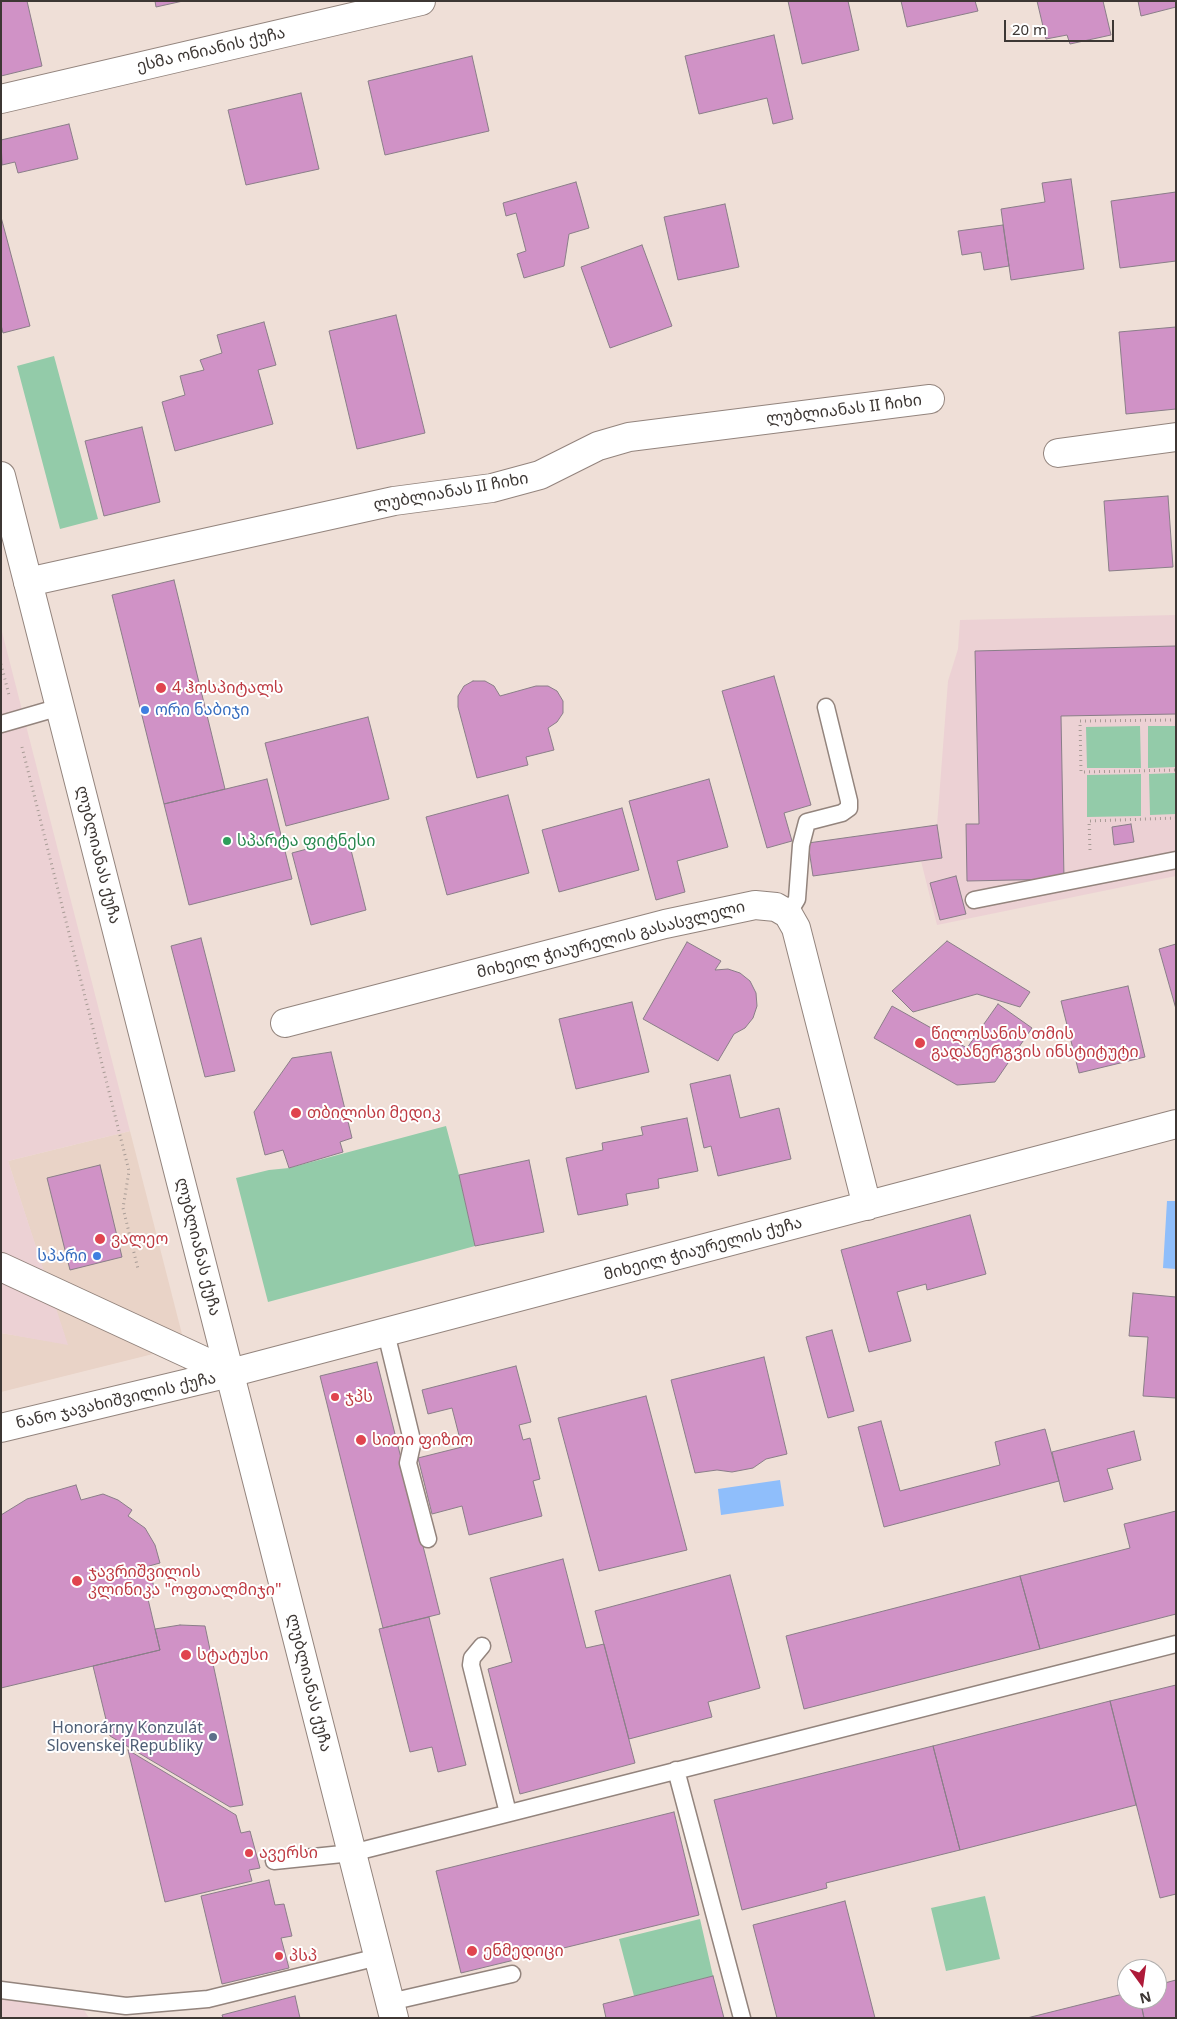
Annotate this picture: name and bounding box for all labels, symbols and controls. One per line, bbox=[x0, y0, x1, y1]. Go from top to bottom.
scale bar bbox=[1007, 10, 1117, 42]
text: 20 m bbox=[1012, 19, 1047, 39]
street label: ესმა ონიანის ქუჩა bbox=[135, 24, 287, 76]
street label: ლუბლიანას II ჩიხი bbox=[765, 391, 923, 429]
street label: ლუბლიანას II ჩიხი bbox=[372, 469, 530, 515]
place label: 4 ჰოსპიტალს bbox=[172, 678, 284, 698]
marker: 4 ჰოსპიტალს bbox=[154, 681, 168, 695]
place label: ორი ნაბიჯი bbox=[155, 700, 249, 720]
marker: ორი ნაბიჯი bbox=[139, 704, 151, 716]
street label: ლუბლიანას ქუჩა bbox=[72, 784, 124, 926]
place label: სპარტა ფიტნესი bbox=[237, 831, 375, 851]
marker: სპარტა ფიტნესი bbox=[221, 835, 233, 847]
street label: მიხეილ ჭიაურელის გასასვლელი bbox=[475, 897, 747, 983]
place label: წილოსანის თმის გადანერგვის ინსტიტუტი bbox=[931, 1024, 1139, 1062]
marker: წილოსანის თმის გადანერგვის ინსტიტუტი bbox=[913, 1036, 927, 1050]
place label: თბილისი მედიკ bbox=[307, 1103, 441, 1123]
marker: თბილისი მედიკ bbox=[289, 1106, 303, 1120]
street label: ლუბლიანას ქუჩა bbox=[172, 1176, 224, 1318]
street label: მიხეილ ჭიაურელის ქუჩა bbox=[602, 1213, 804, 1285]
place label: ვალეო bbox=[111, 1229, 168, 1249]
marker: ვალეო bbox=[93, 1232, 107, 1246]
place label: სპარი bbox=[37, 1246, 87, 1266]
marker: სპარი bbox=[91, 1250, 103, 1262]
street label: ნანო ჯავახიშვილის ქუჩა bbox=[14, 1369, 218, 1433]
place label: ჯპს bbox=[345, 1387, 373, 1407]
marker: ჯპს bbox=[329, 1391, 341, 1403]
place label: სითი ფიზიო bbox=[372, 1430, 473, 1450]
marker: სითი ფიზიო bbox=[354, 1433, 368, 1447]
place label: ჯავრიშვილის კლინიკა "ოფთალმიჯი" bbox=[88, 1562, 281, 1600]
marker: ჯავრიშვილის კლინიკა "ოფთალმიჯი" bbox=[70, 1574, 84, 1588]
street label: ლუბლიანას ქუჩა bbox=[283, 1612, 335, 1754]
place label: სტატუსი bbox=[197, 1645, 268, 1665]
marker: სტატუსი bbox=[179, 1648, 193, 1662]
place label: Honorárny Konzulát Slovenskej Republiky bbox=[47, 1718, 203, 1756]
marker: Honorárny Konzulát Slovenskej Republiky bbox=[207, 1731, 219, 1743]
place label: ავერსი bbox=[259, 1843, 318, 1863]
marker: ავერსი bbox=[243, 1847, 255, 1859]
place label: ენმედიცი bbox=[483, 1941, 564, 1961]
marker: ენმედიცი bbox=[465, 1944, 479, 1958]
place label: პსპ bbox=[289, 1946, 317, 1966]
marker: პსპ bbox=[273, 1950, 285, 1962]
north arrow bbox=[1117, 1959, 1167, 2009]
text: N bbox=[1138, 1987, 1153, 2009]

